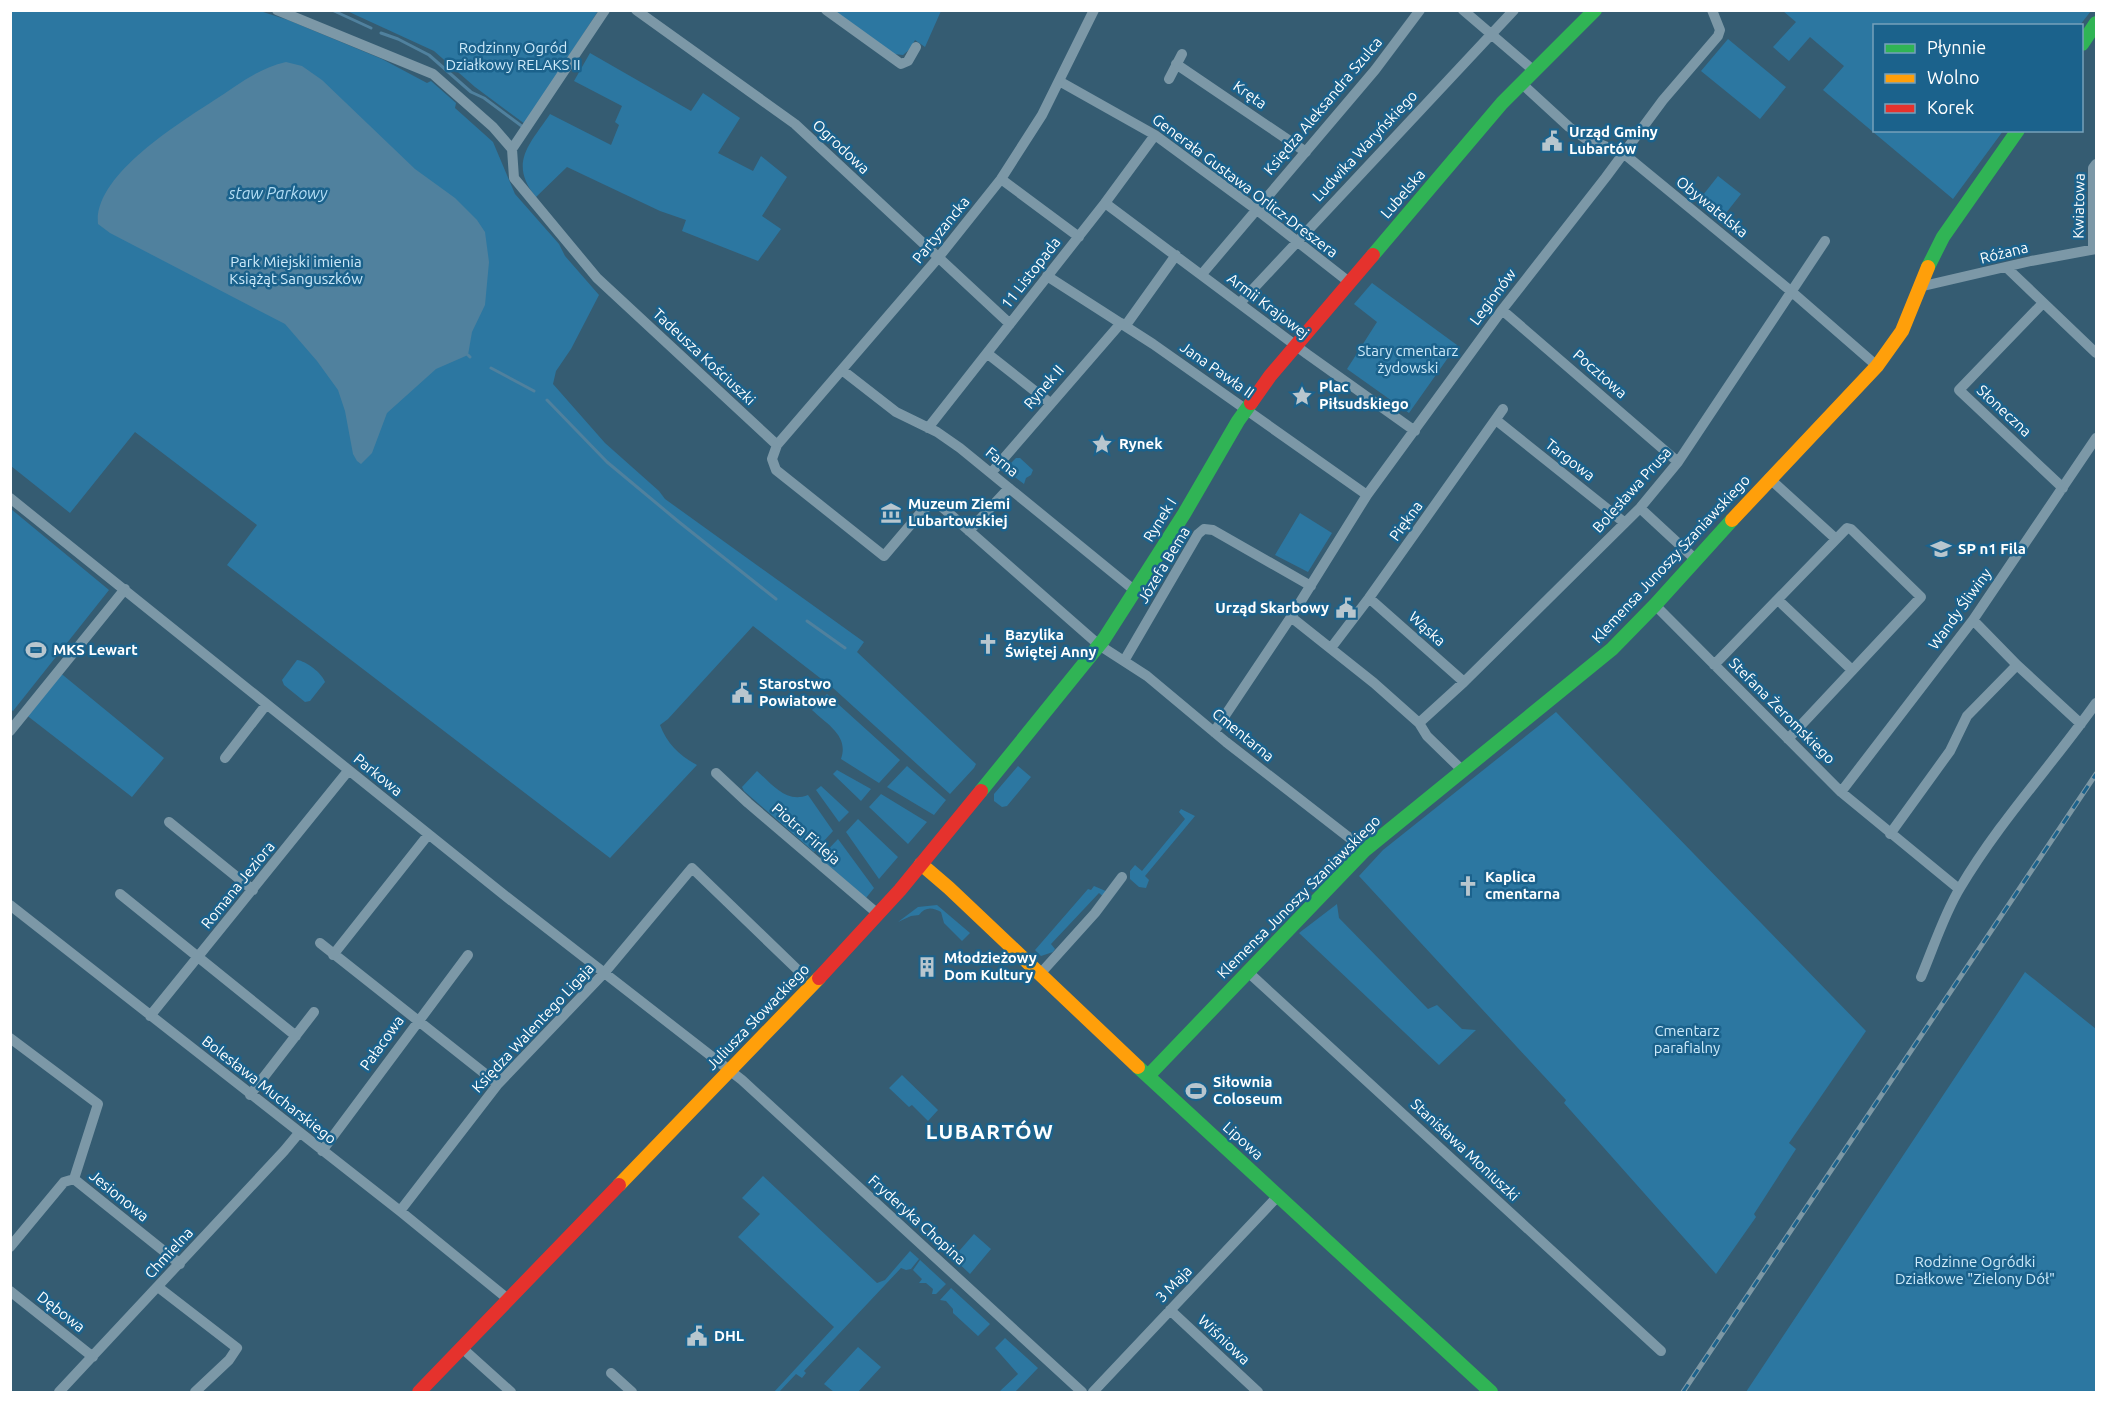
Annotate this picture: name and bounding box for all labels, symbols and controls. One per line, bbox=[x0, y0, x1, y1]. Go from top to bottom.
legend bbox=[1873, 24, 2083, 132]
street label: Księdza Aleksandra Szulca bbox=[1260, 33, 1385, 178]
text: Płynnie bbox=[1927, 37, 1986, 57]
park label: Rodzinny Ogród Działkowy RELAKS II bbox=[445, 39, 581, 73]
text: Wolno bbox=[1927, 67, 1979, 87]
street label: Kręta bbox=[1230, 77, 1270, 112]
street label: Ludwika Waryńskiego bbox=[1309, 87, 1420, 205]
text: Korek bbox=[1927, 97, 1974, 117]
street label: Generała Gustawa Orlicz-Dreszera bbox=[1149, 110, 1341, 261]
street label: Ogrodowa bbox=[809, 116, 873, 177]
place label: Urząd Gminy Lubartów bbox=[1569, 123, 1658, 157]
public building icon: Urząd Gminy Lubartów bbox=[1540, 129, 1564, 153]
street label: Lubelska bbox=[1377, 166, 1428, 222]
street label: Obywatelska bbox=[1673, 173, 1751, 241]
street label: Kwiatowa bbox=[2069, 173, 2088, 239]
water label: staw Parkowy bbox=[228, 184, 328, 202]
street label: Partyzancka bbox=[909, 193, 973, 266]
street label: 11 Listopada bbox=[998, 234, 1064, 312]
street label: Różana bbox=[1978, 238, 2030, 267]
park label: Park Miejski imienia Książąt Sanguszków bbox=[229, 253, 363, 287]
street label: Legionów bbox=[1466, 265, 1519, 328]
street label: Armii Krajowej bbox=[1224, 269, 1312, 342]
street label: Tadeusza Kościuszki bbox=[650, 305, 759, 408]
street label: Jana Pawła II bbox=[1177, 338, 1257, 401]
park label: Stary cmentarz żydowski bbox=[1357, 342, 1459, 376]
street label: Pocztowa bbox=[1570, 346, 1631, 401]
street label: Rynek II bbox=[1020, 361, 1067, 412]
place label: Plac Piłsudskiego bbox=[1319, 378, 1409, 412]
street label: Słoneczna bbox=[1974, 381, 2035, 440]
place icon: Plac Piłsudskiego bbox=[1290, 384, 1314, 408]
place icon: Rynek bbox=[1090, 432, 1114, 456]
place label: Rynek bbox=[1119, 435, 1163, 452]
street label: Targowa bbox=[1542, 435, 1598, 484]
street label: Farna bbox=[983, 443, 1022, 480]
street label: Bolesława Prusa bbox=[1589, 443, 1674, 536]
street label: Klemensa Junoszy Szaniawskiego bbox=[1588, 471, 1753, 646]
place label: Muzeum Ziemi Lubartowskiej bbox=[908, 495, 1010, 529]
street label: Rynek I bbox=[1140, 495, 1180, 545]
street label: Piękna bbox=[1386, 498, 1426, 544]
museum icon: Muzeum Ziemi Lubartowskiej bbox=[879, 501, 903, 525]
street label: Józefa Bema bbox=[1134, 523, 1193, 606]
school or university icon: SP n1 Fila bbox=[1929, 537, 1953, 561]
place label: SP n1 Fila bbox=[1958, 540, 2026, 557]
street label: Wandy Śliwiny bbox=[1925, 565, 1995, 652]
public building icon: Urząd Skarbowy bbox=[1334, 596, 1358, 620]
place label: Urząd Skarbowy bbox=[1215, 599, 1329, 617]
street label: Wąska bbox=[1406, 608, 1449, 649]
place label: Bazylika Świętej Anny bbox=[1005, 626, 1096, 661]
church icon: Bazylika Świętej Anny bbox=[976, 632, 1000, 656]
sports icon: MKS Lewart bbox=[24, 638, 48, 662]
place label: MKS Lewart bbox=[53, 641, 138, 658]
street label: Stefana Żeromskiego bbox=[1726, 654, 1839, 767]
place label: Starostwo Powiatowe bbox=[759, 675, 837, 709]
public building icon: Starostwo Powiatowe bbox=[730, 681, 754, 705]
street label: Cmentarna bbox=[1209, 705, 1278, 765]
street label: Parkowa bbox=[351, 750, 406, 799]
street label: Piotra Firleja bbox=[769, 799, 844, 868]
street label: Klemensa Junoszy Szaniawskiego bbox=[1214, 812, 1384, 982]
street label: Romana Jeziora bbox=[197, 838, 278, 932]
place label: Kaplica cmentarna bbox=[1485, 868, 1560, 902]
church icon: Kaplica cmentarna bbox=[1456, 874, 1480, 898]
place label: Młodzieżowy Dom Kultury bbox=[944, 949, 1037, 983]
building icon: Młodzieżowy Dom Kultury bbox=[915, 955, 939, 979]
street label: Księdza Walentego Ligaja bbox=[468, 959, 597, 1096]
street label: Juliusza Słowackiego bbox=[703, 960, 813, 1073]
street label: Pałacowa bbox=[356, 1012, 407, 1073]
park label: Cmentarz parafialny bbox=[1654, 1022, 1720, 1056]
street label: Bolesława Mucharskiego bbox=[199, 1032, 340, 1147]
place label: Siłownia Coloseum bbox=[1213, 1073, 1282, 1107]
sports icon: Siłownia Coloseum bbox=[1184, 1079, 1208, 1103]
street label: Stanisława Moniuszki bbox=[1408, 1095, 1523, 1204]
street label: Lipowa bbox=[1220, 1118, 1267, 1163]
district label: LUBARTÓW bbox=[926, 1119, 1054, 1143]
street label: Jesionowa bbox=[86, 1167, 152, 1225]
street label: Fryderyka Chopina bbox=[865, 1171, 970, 1268]
street label: Chmielna bbox=[141, 1224, 196, 1281]
park label: Rodzinne Ogródki Działkowe "Zielony Dół" bbox=[1895, 1253, 2055, 1287]
street label: 3 Maja bbox=[1152, 1262, 1195, 1305]
street label: Dębowa bbox=[34, 1288, 89, 1335]
street label: Wiśniowa bbox=[1195, 1311, 1254, 1368]
public building icon: DHL bbox=[685, 1324, 709, 1348]
place label: DHL bbox=[714, 1327, 744, 1344]

